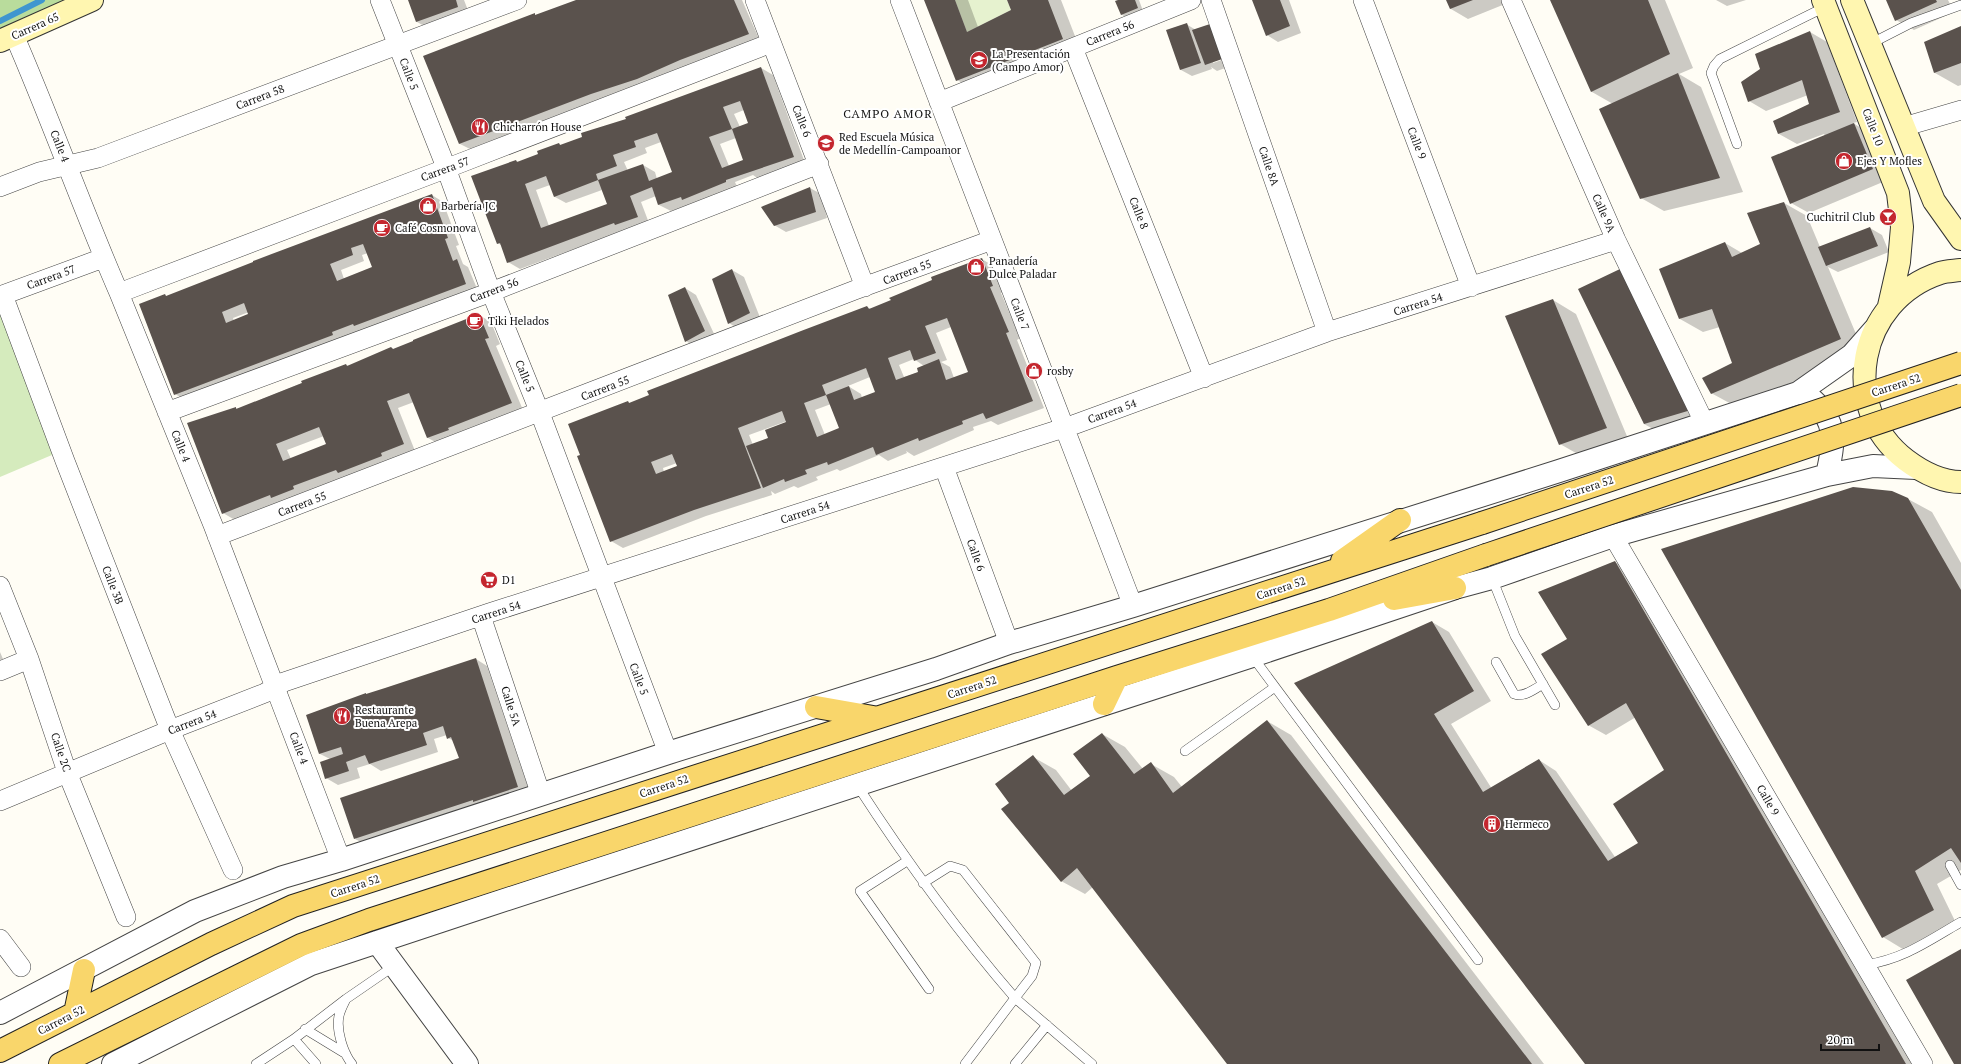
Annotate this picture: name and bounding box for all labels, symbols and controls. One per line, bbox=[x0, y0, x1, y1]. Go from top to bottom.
street label: Carrera 65 bbox=[9, 9, 61, 43]
street label: Carrera 56 bbox=[1084, 17, 1136, 49]
place label: La Presentación (Campo Amor) bbox=[992, 47, 1071, 74]
school or university icon: La Presentación (Campo Amor) bbox=[969, 50, 989, 70]
street label: Calle 5 bbox=[396, 56, 422, 92]
street label: Carrera 58 bbox=[234, 81, 286, 113]
street label: Calle 6 bbox=[789, 103, 815, 139]
district label: CAMPO AMOR bbox=[843, 106, 933, 121]
street label: Calle 10 bbox=[1859, 106, 1887, 148]
restaurant icon: Chicharrón House bbox=[470, 117, 490, 137]
place label: Chicharrón House bbox=[493, 120, 582, 134]
street label: Calle 9 bbox=[1404, 125, 1430, 161]
street label: Calle 4 bbox=[47, 128, 73, 164]
place label: Red Escuela Música de Medellín-Campoamor bbox=[839, 130, 962, 157]
school or university icon: Red Escuela Música de Medellín-Campoamor bbox=[816, 133, 836, 153]
street label: Calle 8A bbox=[1256, 144, 1282, 188]
shop icon: Ejes Y Mofles bbox=[1834, 151, 1854, 171]
street label: Carrera 57 bbox=[419, 154, 471, 184]
place label: Ejes Y Mofles bbox=[1857, 154, 1922, 168]
street label: Calle 9A bbox=[1589, 191, 1619, 235]
street label: Calle 8 bbox=[1126, 195, 1152, 231]
shop icon: Barbería JC bbox=[418, 196, 438, 216]
place label: Barbería JC bbox=[441, 199, 496, 213]
bar icon: Cuchitril Club bbox=[1878, 207, 1898, 227]
place label: Cuchitril Club bbox=[1806, 210, 1875, 224]
cafe icon: Café Cosmonova bbox=[372, 218, 392, 238]
place label: Café Cosmonova bbox=[395, 221, 477, 235]
place label: Panadería Dulce Paladar bbox=[989, 254, 1057, 281]
street label: Carrera 55 bbox=[881, 256, 933, 288]
shop icon: Panadería Dulce Paladar bbox=[966, 257, 986, 277]
street label: Carrera 57 bbox=[25, 262, 77, 292]
street label: Carrera 56 bbox=[468, 274, 520, 306]
street label: Carrera 54 bbox=[1392, 289, 1444, 319]
street label: Calle 7 bbox=[1007, 296, 1033, 332]
cafe icon: Tiki Helados bbox=[465, 311, 485, 331]
place label: Tiki Helados bbox=[488, 314, 549, 328]
street label: Calle 5 bbox=[512, 358, 538, 394]
shop icon: rosby bbox=[1024, 361, 1044, 381]
place label: rosby bbox=[1047, 364, 1074, 378]
street label: Carrera 52 bbox=[1870, 370, 1922, 400]
street label: Carrera 55 bbox=[579, 372, 631, 404]
street label: Carrera 54 bbox=[1086, 396, 1138, 426]
street label: Calle 4 bbox=[168, 428, 194, 464]
street label: Carrera 52 bbox=[1563, 472, 1615, 502]
street label: Carrera 55 bbox=[276, 488, 328, 520]
street label: Carrera 54 bbox=[779, 497, 831, 527]
street label: Calle 6 bbox=[964, 537, 988, 573]
street label: Calle 3B bbox=[99, 564, 127, 606]
supermarket icon: D1 bbox=[479, 570, 499, 590]
place label: D1 bbox=[502, 573, 516, 587]
street label: Carrera 52 bbox=[1255, 573, 1307, 603]
street label: Carrera 54 bbox=[470, 597, 522, 627]
street label: Calle 5 bbox=[626, 661, 652, 697]
street label: Carrera 52 bbox=[946, 672, 998, 702]
street label: Calle 5A bbox=[498, 684, 524, 728]
place label: Restaurante Buena Arepa bbox=[355, 703, 418, 730]
street label: Carrera 54 bbox=[166, 706, 218, 738]
restaurant icon: Restaurante Buena Arepa bbox=[332, 706, 352, 726]
street label: Calle 4 bbox=[286, 730, 312, 766]
street label: Calle 2C bbox=[48, 731, 74, 773]
street label: Carrera 52 bbox=[638, 771, 690, 801]
street label: Calle 9 bbox=[1754, 782, 1782, 818]
building icon: Hermeco bbox=[1482, 814, 1502, 834]
place label: Hermeco bbox=[1505, 817, 1549, 831]
street label: Carrera 52 bbox=[329, 871, 381, 901]
street label: Carrera 52 bbox=[35, 1002, 87, 1038]
scale bar bbox=[1821, 1026, 1879, 1052]
text: 20 m bbox=[1827, 1032, 1854, 1047]

